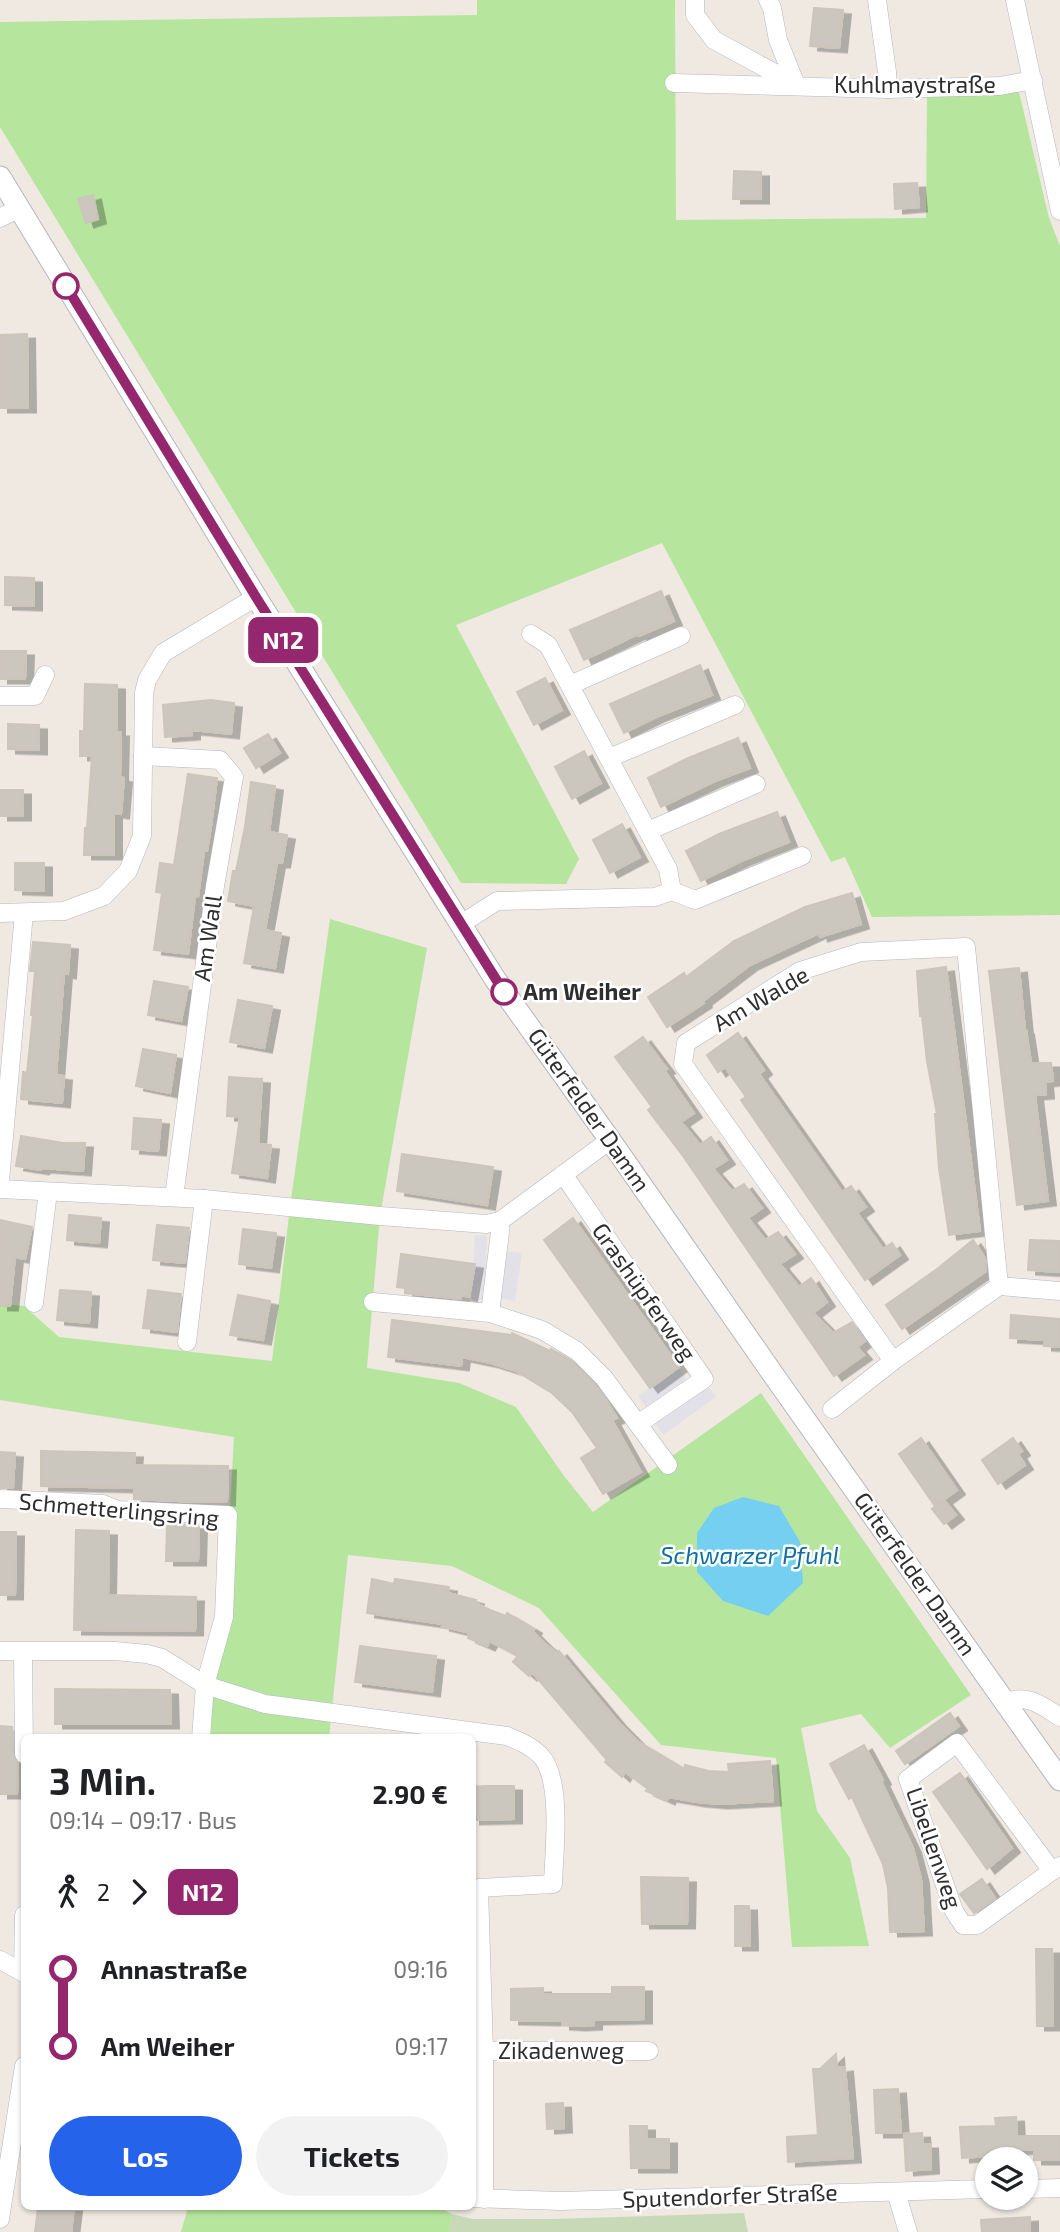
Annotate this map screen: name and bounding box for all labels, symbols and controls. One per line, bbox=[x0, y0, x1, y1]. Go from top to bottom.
street label: Kuhlmaystraße bbox=[834, 70, 996, 98]
unlabelled marker bbox=[53, 273, 79, 299]
line badge: N12 bbox=[243, 617, 323, 663]
text: N12 bbox=[262, 625, 304, 654]
street label: Am Wall bbox=[187, 893, 227, 983]
street label: Am Walde bbox=[708, 960, 813, 1037]
place label: Am Weiher bbox=[523, 977, 641, 1005]
marker: Am Weiher bbox=[491, 979, 517, 1005]
street label: Güterfelder Damm bbox=[523, 1022, 657, 1197]
street label: Grashüpferweg bbox=[587, 1217, 703, 1366]
street label: Schmetterlingsring bbox=[18, 1486, 220, 1532]
street label: Güterfelder Damm bbox=[849, 1486, 983, 1661]
water label: Schwarzer Pfuhl bbox=[660, 1540, 840, 1569]
text: 3 Min. bbox=[49, 1757, 156, 1803]
text: 2.90 € bbox=[372, 1778, 448, 1809]
street label: Libellenweg bbox=[901, 1783, 969, 1912]
text: 09:14 – 09:17 · Bus bbox=[49, 1806, 237, 1834]
icon: walk bbox=[49, 1873, 87, 1911]
icon: forward bbox=[120, 1873, 158, 1911]
text: N12 bbox=[182, 1877, 224, 1906]
text: 2 bbox=[97, 1878, 110, 1906]
text: Annastraße bbox=[101, 1953, 247, 1984]
text: 09:16 bbox=[393, 1955, 448, 1983]
text: Am Weiher bbox=[101, 2030, 235, 2061]
text: 09:17 bbox=[395, 2032, 448, 2060]
street label: Zikadenweg bbox=[498, 2036, 624, 2064]
button: Los bbox=[49, 2116, 242, 2196]
button: Tickets bbox=[256, 2116, 448, 2196]
map controls bbox=[975, 2147, 1038, 2210]
button: layers bbox=[975, 2147, 1038, 2210]
street label: Sputendorfer Straße bbox=[622, 2177, 838, 2213]

